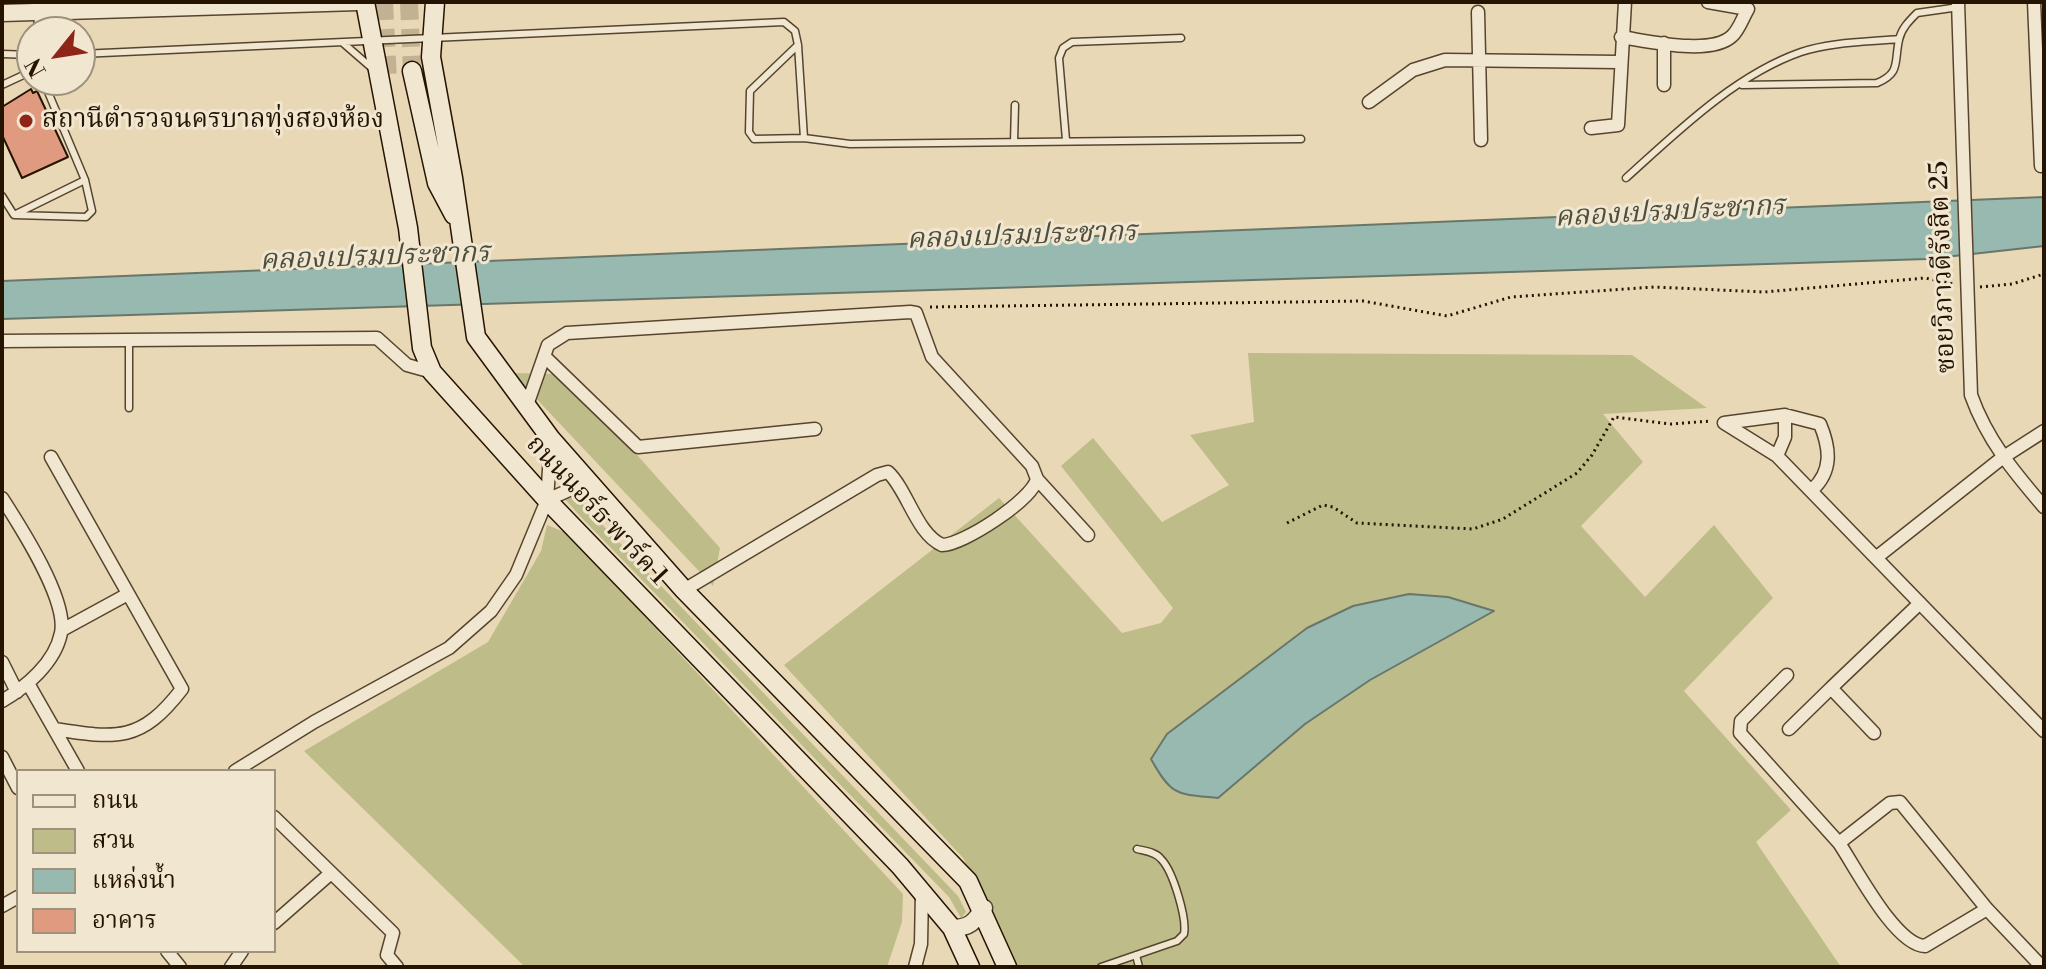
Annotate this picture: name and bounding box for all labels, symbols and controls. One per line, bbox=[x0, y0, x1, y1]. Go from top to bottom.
north arrow bbox=[16, 16, 96, 96]
text: N bbox=[20, 53, 53, 82]
place label: สถานีตำรวจนครบาลทุ่งสองห้อง bbox=[42, 105, 384, 137]
marker: สถานีตำรวจนครบาลทุ่งสองห้อง bbox=[17, 112, 35, 130]
street label: ซอยวิภาวดีรังสิต 25 bbox=[1925, 160, 1963, 374]
water label: คลองเปรมประชากร bbox=[1554, 190, 1786, 236]
water label: คลองเปรมประชากร bbox=[906, 216, 1138, 258]
water label: คลองเปรมประชากร bbox=[259, 237, 491, 279]
street label: ถนนนอร์ธ พาร์ค 1 bbox=[519, 430, 673, 592]
legend bbox=[16, 769, 276, 953]
text: ถนน bbox=[92, 786, 138, 816]
text: สวน bbox=[92, 826, 135, 856]
text: แหล่งน้ำ bbox=[92, 866, 176, 896]
text: อาคาร bbox=[92, 906, 157, 936]

